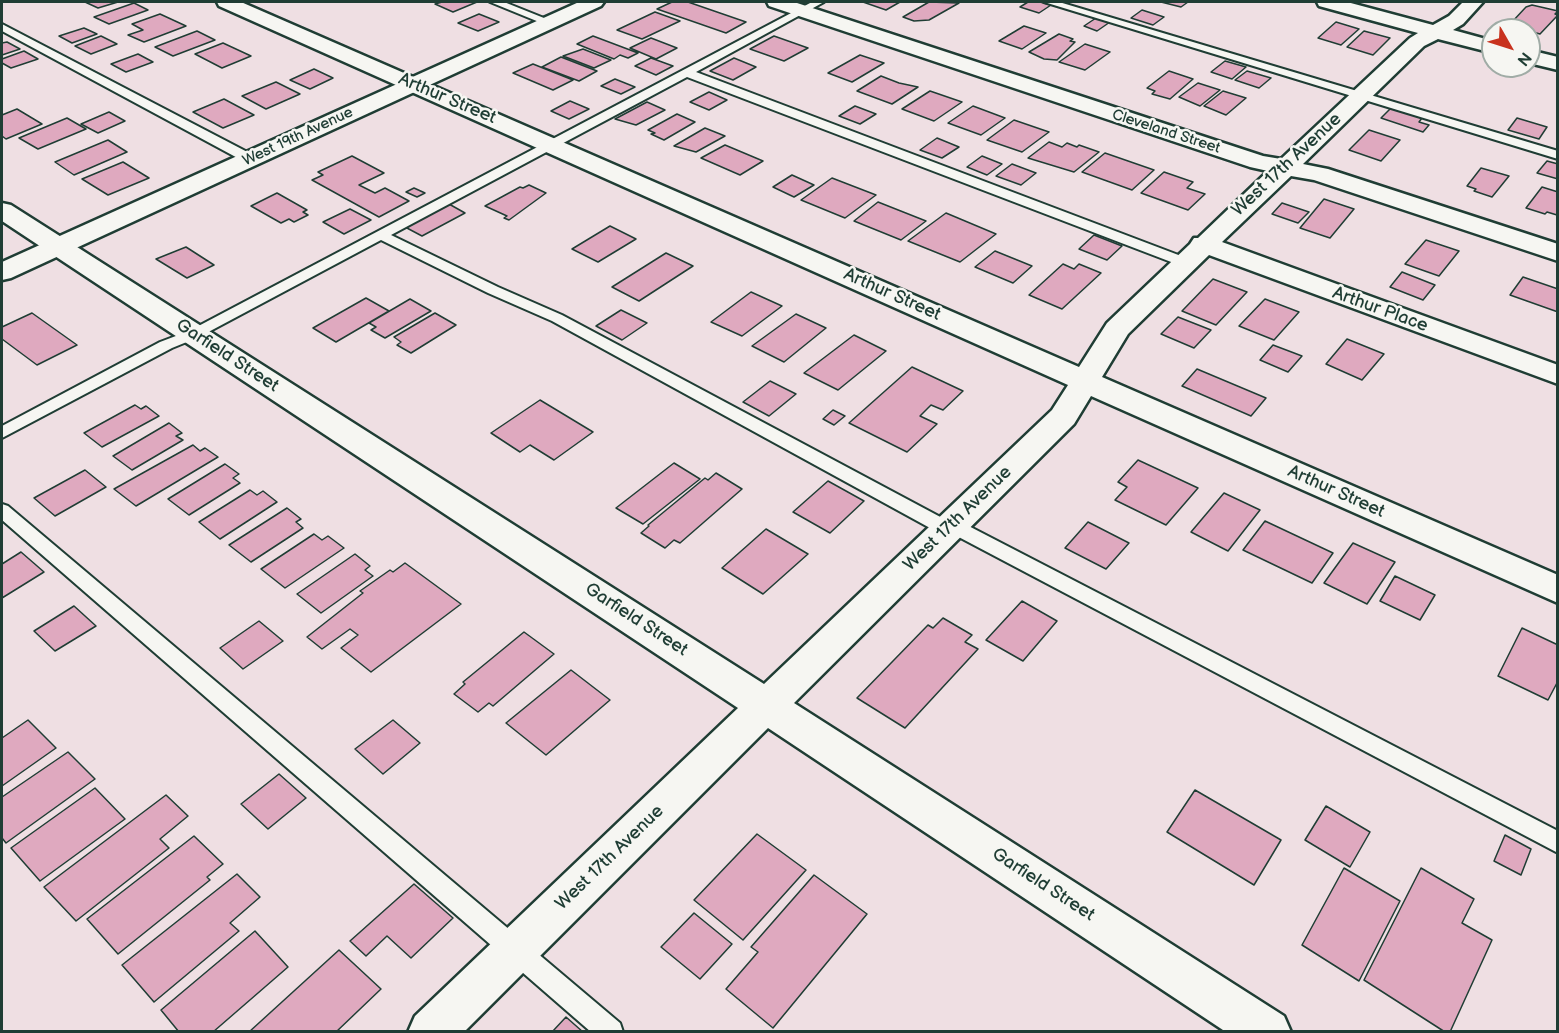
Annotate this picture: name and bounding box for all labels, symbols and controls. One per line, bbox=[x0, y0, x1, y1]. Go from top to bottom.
north arrow bbox=[1481, 18, 1541, 78]
text: N bbox=[1513, 48, 1535, 69]
street label: Arthur Street bbox=[395, 69, 499, 129]
street label: West 19th Avenue bbox=[240, 104, 356, 170]
street label: Cleveland Street bbox=[1110, 106, 1222, 158]
street label: West 17th Avenue bbox=[1228, 109, 1346, 221]
street label: Arthur Street bbox=[840, 264, 944, 326]
street label: Arthur Place bbox=[1329, 283, 1431, 337]
street label: Garfield Street bbox=[172, 315, 282, 397]
street label: Arthur Street bbox=[1284, 461, 1388, 523]
street label: West 17th Avenue bbox=[899, 462, 1017, 576]
street label: Garfield Street bbox=[581, 579, 691, 661]
street label: West 17th Avenue bbox=[551, 801, 669, 915]
street label: Garfield Street bbox=[988, 844, 1098, 926]

